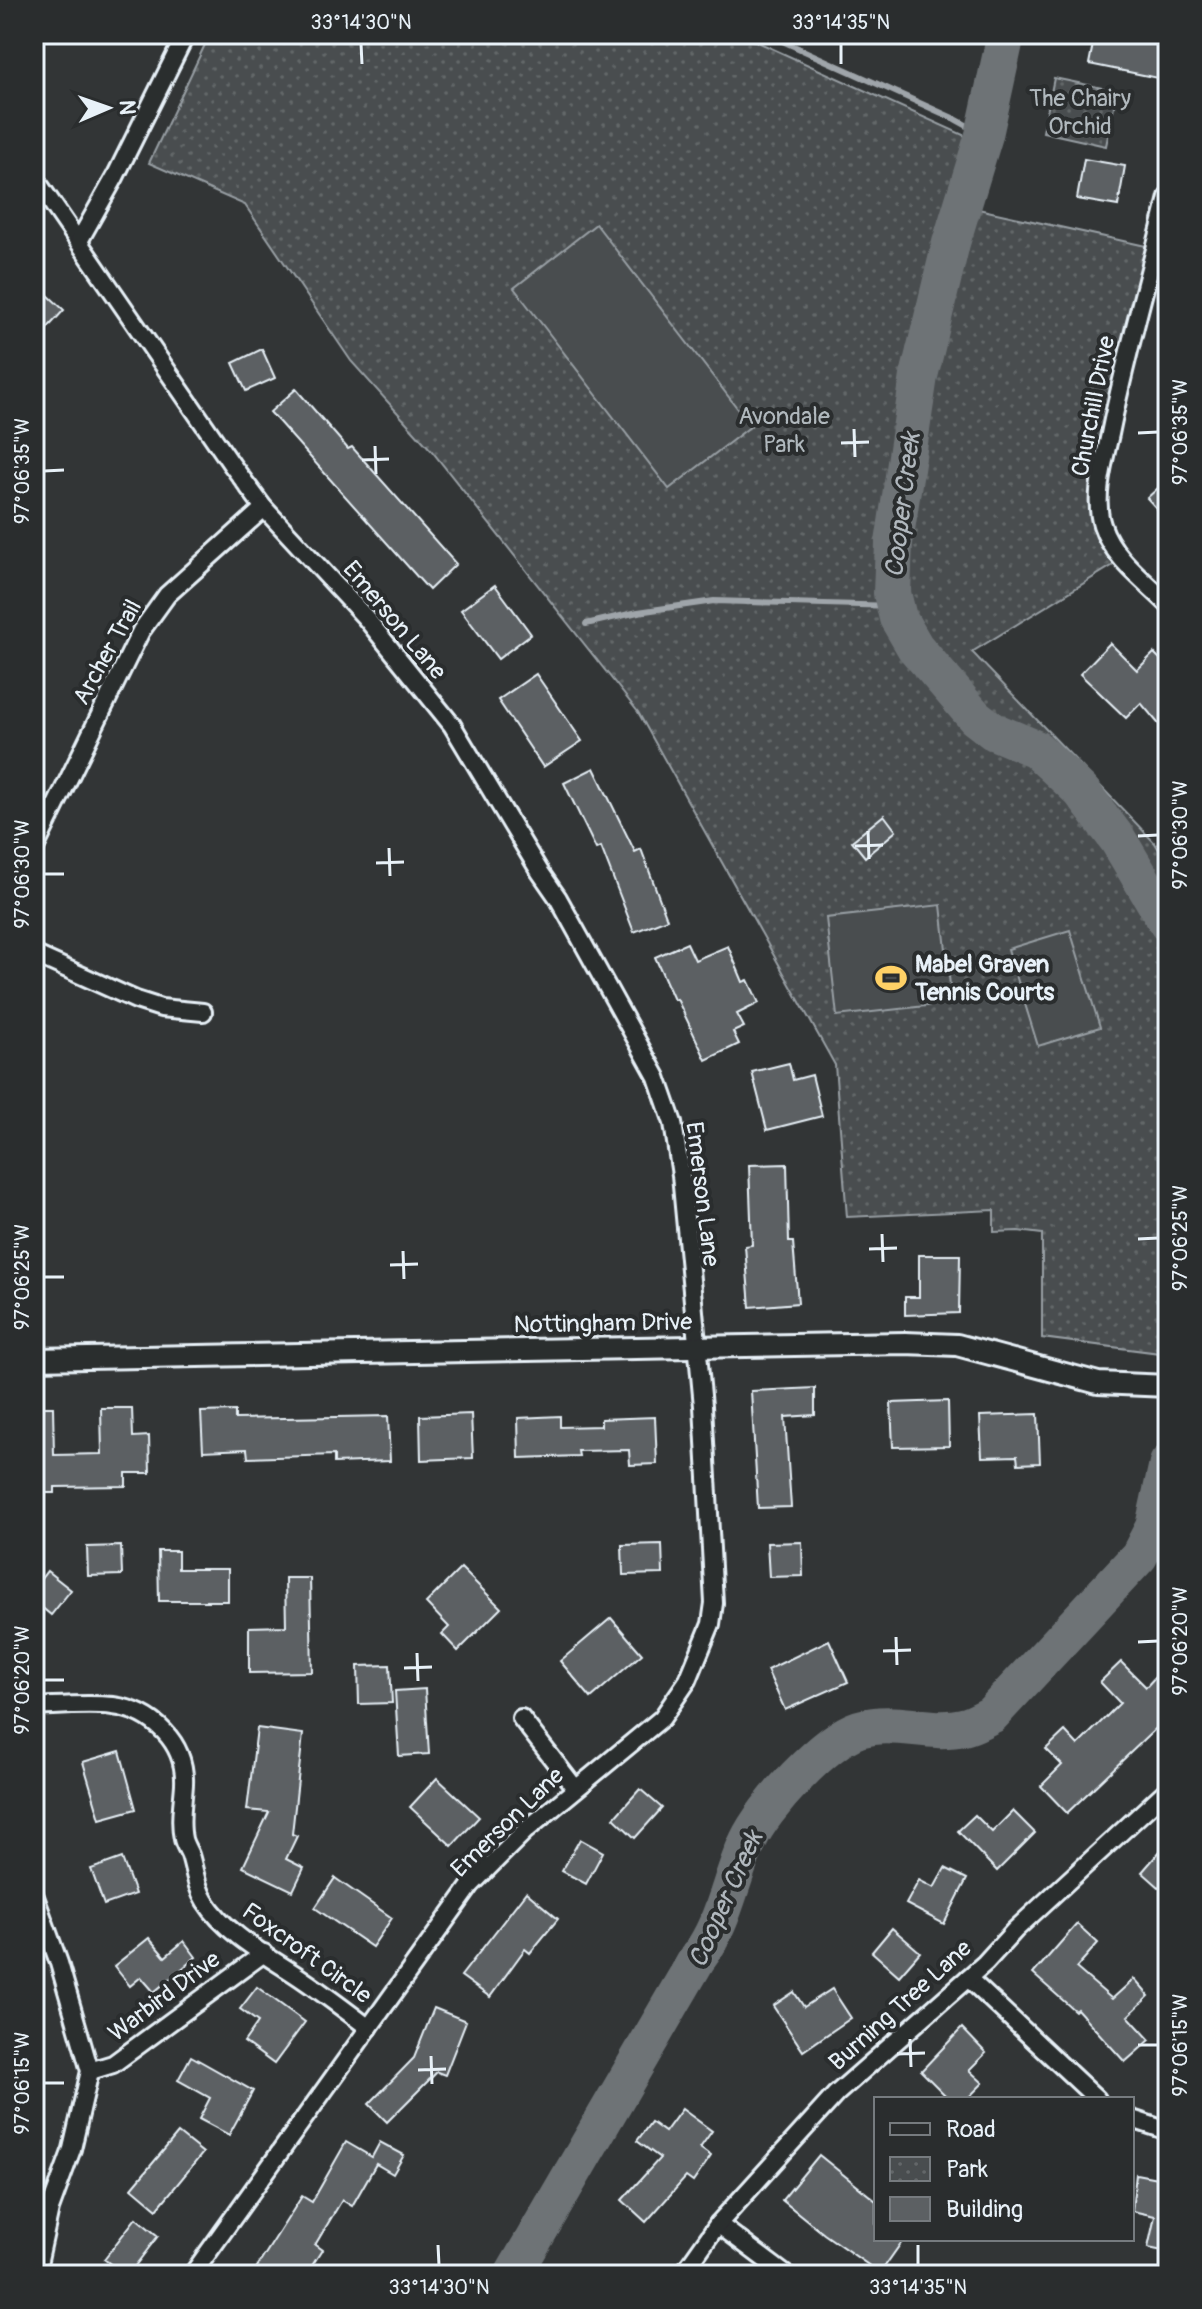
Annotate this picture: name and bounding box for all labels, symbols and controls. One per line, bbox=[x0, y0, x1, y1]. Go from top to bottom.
text: 33°14'30"N bbox=[311, 10, 411, 35]
text: 33°14'35"N bbox=[792, 10, 890, 35]
north arrow bbox=[68, 68, 148, 148]
park label: The Chairy Orchid bbox=[1029, 84, 1131, 141]
text: N bbox=[113, 99, 141, 115]
street label: Churchill Drive bbox=[1066, 333, 1121, 479]
text: 97°06'35"W bbox=[1168, 379, 1193, 485]
park label: Avondale Park bbox=[738, 402, 830, 459]
text: 97°06'35"W bbox=[10, 418, 35, 524]
water label: Cooper Creek bbox=[878, 429, 928, 579]
street label: Emerson Lane bbox=[337, 555, 453, 686]
street label: Archer Trail bbox=[67, 595, 148, 710]
text: 97°06'30"W bbox=[1168, 781, 1193, 889]
text: 97°06'30"W bbox=[10, 820, 35, 928]
place label: Mabel Graven Tennis Courts bbox=[914, 950, 1055, 1007]
sports icon: Mabel Graven Tennis Courts bbox=[874, 961, 908, 995]
street label: Emerson Lane bbox=[679, 1120, 726, 1268]
text: 97°06'25"W bbox=[1168, 1185, 1193, 1291]
text: 97°06'25"W bbox=[10, 1224, 35, 1330]
street label: Nottingham Drive bbox=[513, 1307, 693, 1340]
text: 97°06'20"W bbox=[1168, 1587, 1193, 1695]
text: 97°06'20"W bbox=[10, 1626, 35, 1734]
street label: Emerson Lane bbox=[445, 1761, 570, 1883]
water label: Cooper Creek bbox=[682, 1824, 771, 1972]
street label: Foxcroft Circle bbox=[236, 1897, 377, 2010]
street label: Burning Tree Lane bbox=[823, 1934, 978, 2077]
street label: Warbird Drive bbox=[103, 1945, 226, 2048]
text: 97°06'15"W bbox=[1168, 1994, 1193, 2096]
text: 97°06'15"W bbox=[10, 2032, 35, 2134]
legend bbox=[874, 2097, 1134, 2241]
text: Road bbox=[946, 2115, 996, 2144]
text: Park bbox=[946, 2155, 988, 2184]
text: Building bbox=[946, 2195, 1023, 2224]
text: 33°14'30"N bbox=[389, 2275, 489, 2300]
text: 33°14'35"N bbox=[869, 2275, 967, 2300]

